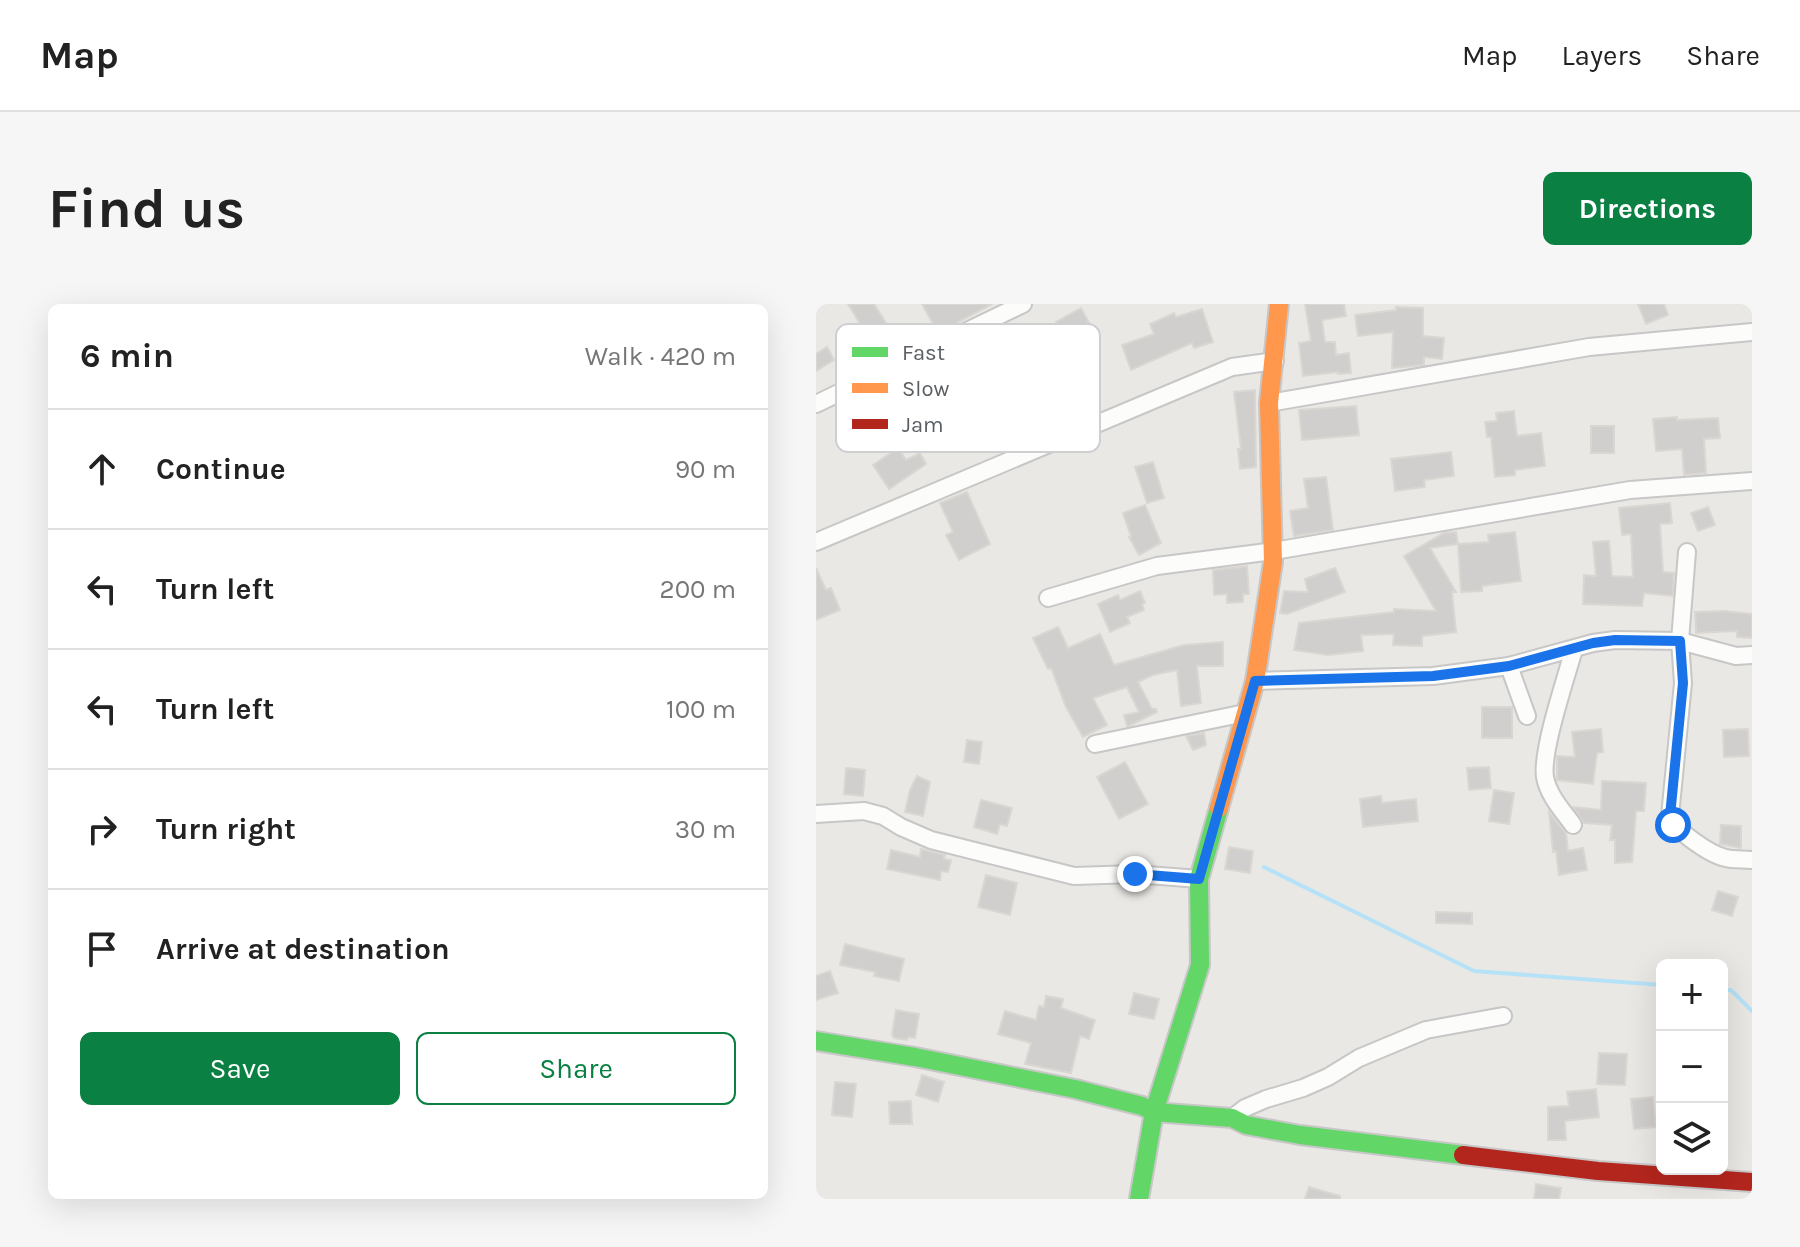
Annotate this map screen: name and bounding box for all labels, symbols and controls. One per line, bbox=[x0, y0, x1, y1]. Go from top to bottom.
text: Map bbox=[40, 33, 119, 78]
text: Map bbox=[1462, 39, 1517, 72]
text: Layers bbox=[1561, 39, 1642, 72]
text: Share bbox=[1686, 39, 1760, 72]
button: Directions bbox=[1543, 172, 1752, 245]
text: Find us bbox=[48, 176, 245, 241]
legend bbox=[836, 324, 1100, 452]
text: 6 min bbox=[80, 336, 174, 376]
text: Fast bbox=[902, 340, 945, 366]
text: Walk · 420 m bbox=[585, 341, 736, 372]
text: Slow bbox=[902, 376, 949, 402]
text: Jam bbox=[902, 412, 944, 438]
icon: ahead bbox=[80, 447, 124, 491]
text: Continue bbox=[156, 451, 286, 487]
text: 90 m bbox=[675, 454, 736, 485]
icon: left bbox=[80, 567, 124, 611]
text: Turn left bbox=[156, 571, 274, 607]
text: 200 m bbox=[660, 574, 736, 605]
icon: left bbox=[80, 687, 124, 731]
text: Turn left bbox=[156, 691, 274, 727]
text: 100 m bbox=[666, 694, 736, 725]
icon: right bbox=[80, 807, 124, 851]
route start bbox=[1655, 807, 1691, 843]
text: Turn right bbox=[156, 811, 296, 847]
text: 30 m bbox=[675, 814, 736, 845]
route end bbox=[1117, 856, 1153, 892]
icon: arrive bbox=[80, 927, 124, 971]
text: Arrive at destination bbox=[156, 931, 450, 967]
map controls bbox=[1656, 959, 1728, 1175]
button: + bbox=[1656, 959, 1728, 1031]
button: − bbox=[1656, 1031, 1728, 1103]
button: Save bbox=[80, 1032, 400, 1105]
button: Share bbox=[416, 1032, 736, 1105]
button: layers bbox=[1656, 1103, 1728, 1175]

